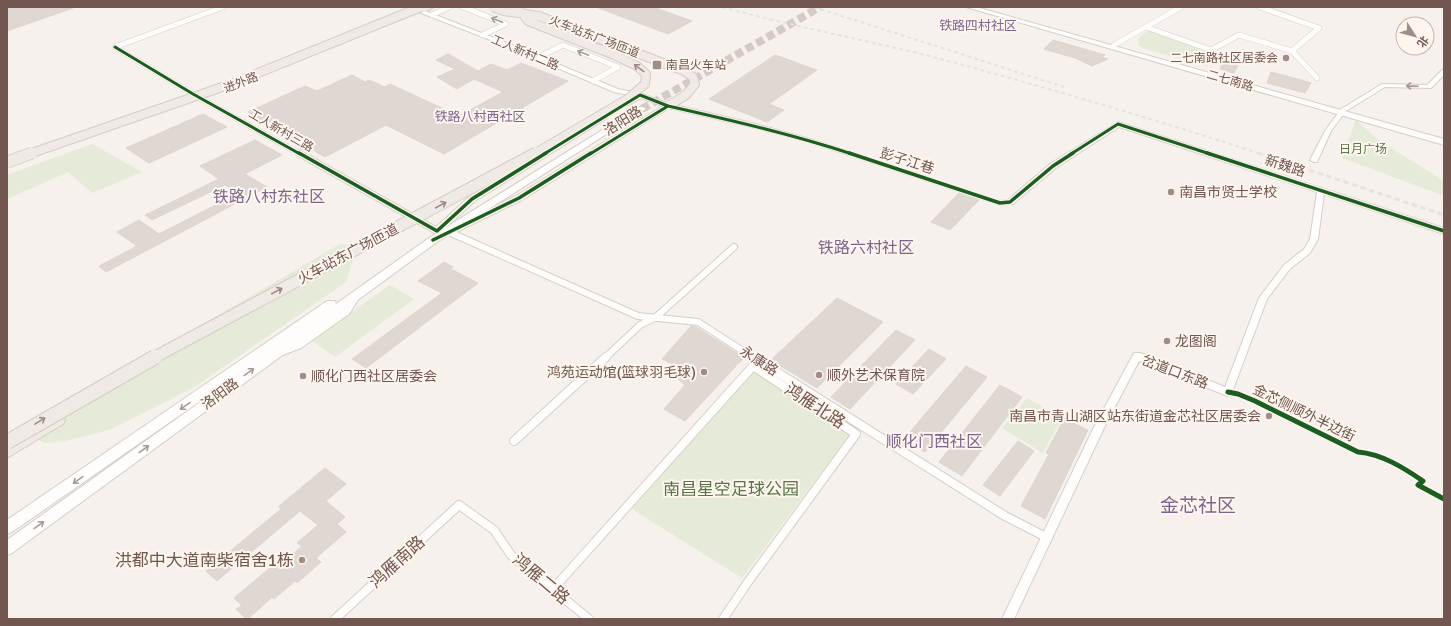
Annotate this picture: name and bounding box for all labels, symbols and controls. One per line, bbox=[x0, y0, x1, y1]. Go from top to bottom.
street label: 火车站东广场匝道 bbox=[546, 13, 642, 61]
one-way arrow bbox=[491, 16, 503, 24]
north arrow bbox=[1395, 16, 1435, 56]
district label: 铁路四村社区 bbox=[939, 18, 1017, 34]
street label: 工人新村二路 bbox=[489, 32, 561, 74]
text: 北 bbox=[1414, 33, 1431, 50]
one-way arrow bbox=[577, 48, 589, 56]
place label: 二七南路社区居委会 bbox=[1170, 51, 1278, 66]
marker: 二七南路社区居委会 bbox=[1281, 53, 1291, 63]
place label: 南昌火车站 bbox=[666, 58, 726, 73]
marker: 南昌火车站 bbox=[651, 59, 663, 71]
one-way arrow bbox=[634, 64, 645, 73]
street label: 二七南路 bbox=[1205, 67, 1255, 95]
street label: 进外路 bbox=[222, 70, 260, 96]
one-way arrow bbox=[1406, 82, 1419, 90]
street label: 洛阳路 bbox=[601, 103, 645, 139]
street label: 工人新村三路 bbox=[246, 107, 316, 155]
district label: 铁路八村西社区 bbox=[434, 109, 526, 125]
park label: 日月广场 bbox=[1339, 142, 1387, 157]
street label: 彭子江巷 bbox=[878, 144, 936, 178]
street label: 新魏路 bbox=[1262, 151, 1308, 181]
place label: 南昌市贤士学校 bbox=[1179, 184, 1277, 201]
district label: 铁路八村东社区 bbox=[213, 187, 325, 207]
marker: 南昌市贤士学校 bbox=[1166, 187, 1176, 197]
one-way arrow bbox=[435, 200, 447, 208]
street label: 火车站东广场匝道 bbox=[295, 220, 401, 288]
district label: 铁路六村社区 bbox=[818, 238, 914, 258]
one-way arrow bbox=[270, 287, 282, 294]
place label: 龙图阁 bbox=[1175, 333, 1217, 350]
marker: 龙图阁 bbox=[1162, 336, 1172, 346]
street label: 永康路 bbox=[737, 342, 781, 380]
street label: 岔道口东路 bbox=[1139, 352, 1211, 392]
place label: 鸿苑运动馆(篮球羽毛球) bbox=[547, 364, 696, 381]
marker: 鸿苑运动馆(篮球羽毛球) bbox=[699, 367, 709, 377]
place label: 顺外艺术保育院 bbox=[827, 367, 925, 384]
one-way arrow bbox=[244, 368, 255, 376]
place label: 顺化门西社区居委会 bbox=[311, 368, 437, 385]
marker: 顺外艺术保育院 bbox=[814, 370, 824, 380]
marker: 顺化门西社区居委会 bbox=[298, 371, 308, 381]
street label: 洛阳路 bbox=[198, 375, 242, 413]
street label: 鸿雁北路 bbox=[781, 379, 849, 433]
street label: 金芯侧顺外半边街 bbox=[1250, 381, 1358, 445]
one-way arrow bbox=[180, 402, 191, 410]
place label: 南昌市青山湖区站东街道金芯社区居委会 bbox=[1009, 408, 1261, 425]
marker: 南昌市青山湖区站东街道金芯社区居委会 bbox=[1264, 411, 1274, 421]
one-way arrow bbox=[34, 417, 46, 425]
district label: 顺化门西社区 bbox=[886, 432, 982, 452]
one-way arrow bbox=[138, 444, 149, 453]
one-way arrow bbox=[73, 476, 84, 484]
park label: 南昌星空足球公园 bbox=[663, 479, 799, 500]
district label: 金芯社区 bbox=[1160, 494, 1236, 518]
one-way arrow bbox=[33, 521, 44, 529]
street label: 鸿雁南路 bbox=[365, 531, 429, 593]
street label: 鸿雁二路 bbox=[508, 549, 574, 609]
place label: 洪都中大道南柴宿舍1栋 bbox=[115, 550, 294, 571]
marker: 洪都中大道南柴宿舍1栋 bbox=[297, 555, 307, 565]

